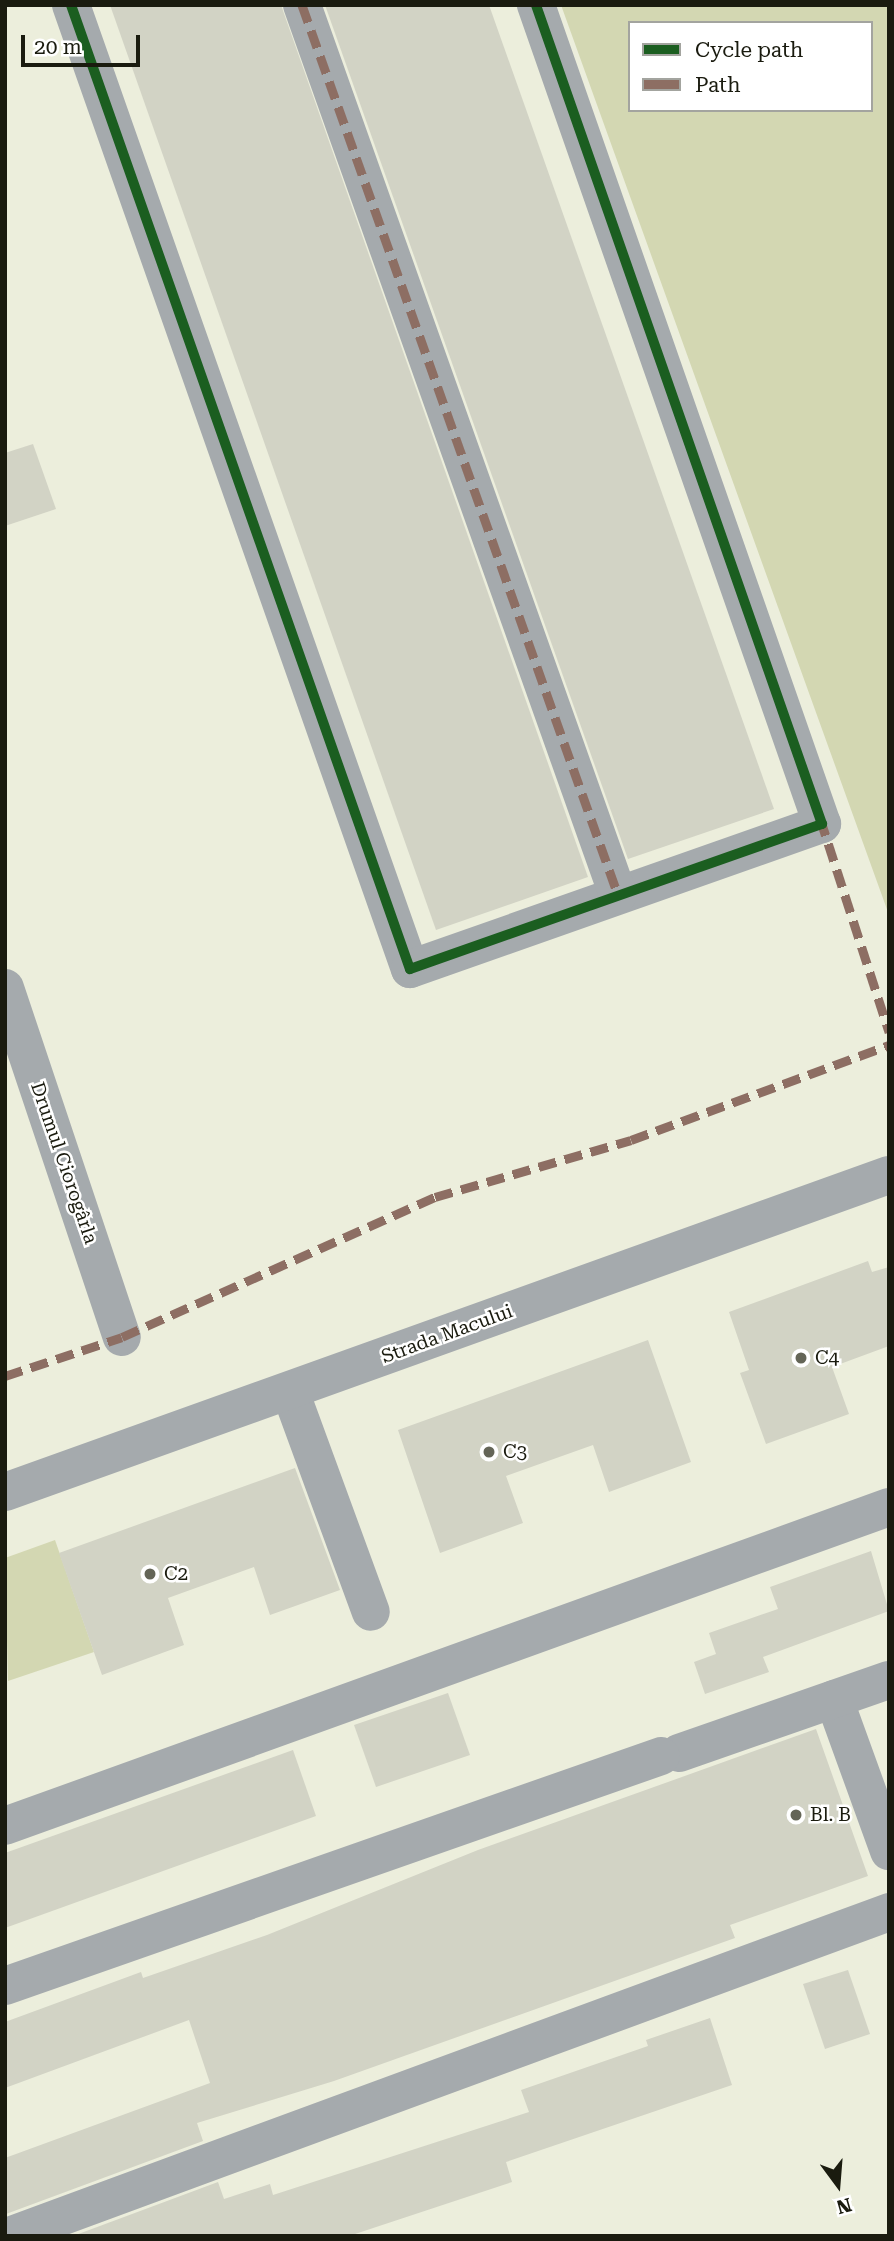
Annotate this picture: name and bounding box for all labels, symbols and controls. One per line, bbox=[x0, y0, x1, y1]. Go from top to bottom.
scale bar bbox=[24, 21, 144, 65]
legend bbox=[628, 21, 873, 112]
text: 20 m bbox=[34, 35, 82, 59]
text: Cycle path bbox=[695, 38, 803, 62]
text: Path bbox=[695, 73, 741, 97]
street label: Drumul Ciorogârla bbox=[26, 1079, 102, 1247]
street label: Strada Macului bbox=[378, 1300, 516, 1368]
place label: C4 bbox=[815, 1347, 839, 1369]
marker: C4 bbox=[793, 1350, 809, 1366]
place label: C3 bbox=[503, 1441, 527, 1463]
marker: C3 bbox=[481, 1444, 497, 1460]
place label: C2 bbox=[164, 1563, 188, 1585]
marker: C2 bbox=[142, 1566, 158, 1582]
place label: Bl. B bbox=[810, 1804, 851, 1826]
marker: Bl. B bbox=[788, 1807, 804, 1823]
north arrow bbox=[803, 2150, 873, 2220]
text: N bbox=[834, 2193, 854, 2219]

